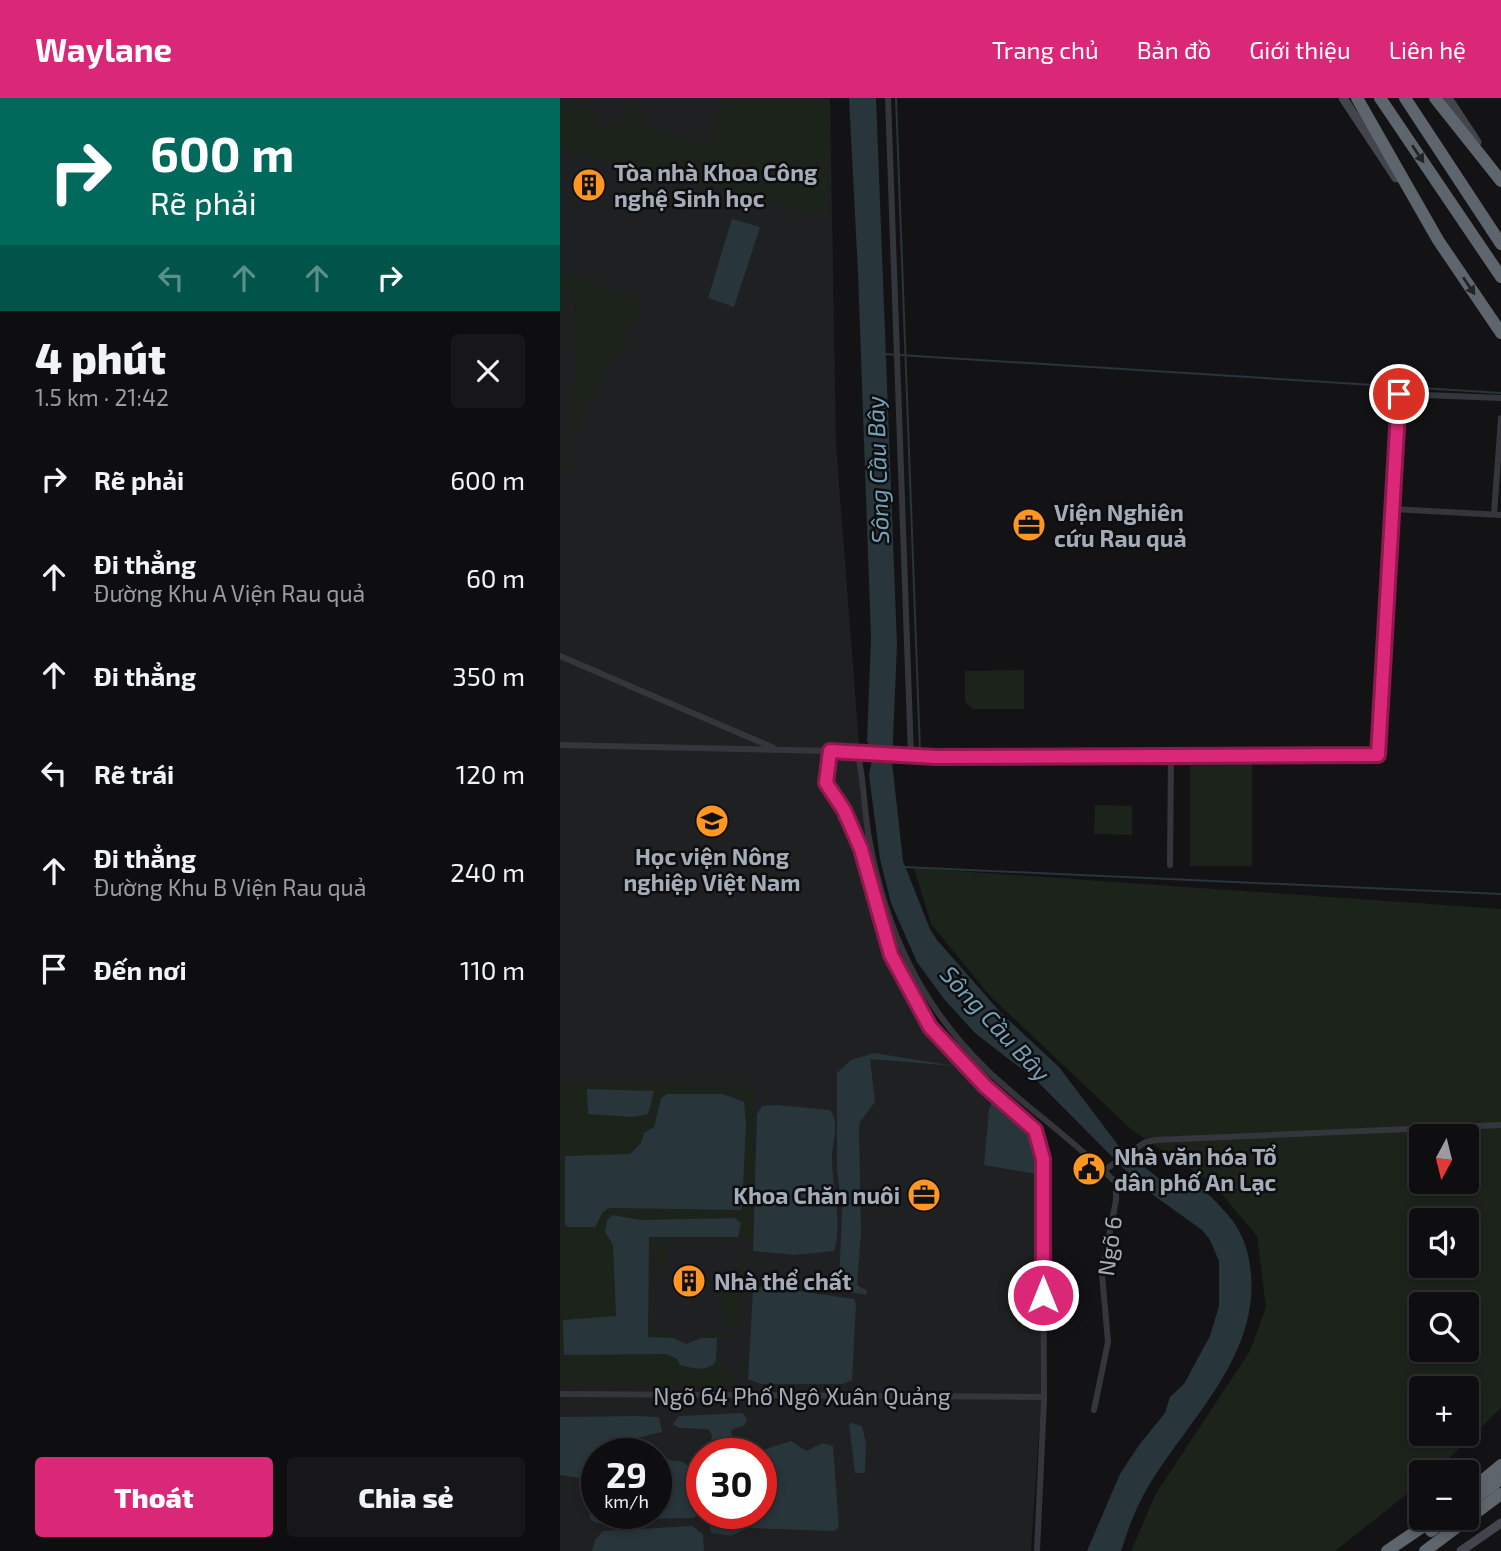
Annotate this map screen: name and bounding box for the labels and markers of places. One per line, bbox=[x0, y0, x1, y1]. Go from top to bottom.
place label: Tòa nhà Khoa Công nghệ Sinh học bbox=[614, 158, 818, 212]
building icon: Tòa nhà Khoa Công nghệ Sinh học bbox=[570, 166, 608, 204]
pin bbox=[1369, 364, 1429, 424]
place label: Viện Nghiên cứu Rau quả bbox=[1054, 498, 1187, 552]
office icon: Viện Nghiên cứu Rau quả bbox=[1010, 506, 1048, 544]
school or university icon: Học viện Nông nghiệp Việt Nam bbox=[693, 802, 731, 840]
place label: Học viện Nông nghiệp Việt Nam bbox=[624, 842, 801, 896]
place label: Nhà văn hóa Tổ dân phố An Lạc bbox=[1114, 1142, 1277, 1196]
public building icon: Nhà văn hóa Tổ dân phố An Lạc bbox=[1070, 1150, 1108, 1188]
office icon: Khoa Chăn nuôi bbox=[905, 1176, 943, 1214]
place label: Khoa Chăn nuôi bbox=[733, 1181, 900, 1209]
building icon: Nhà thể chất bbox=[670, 1262, 708, 1300]
place label: Nhà thể chất bbox=[714, 1267, 851, 1295]

